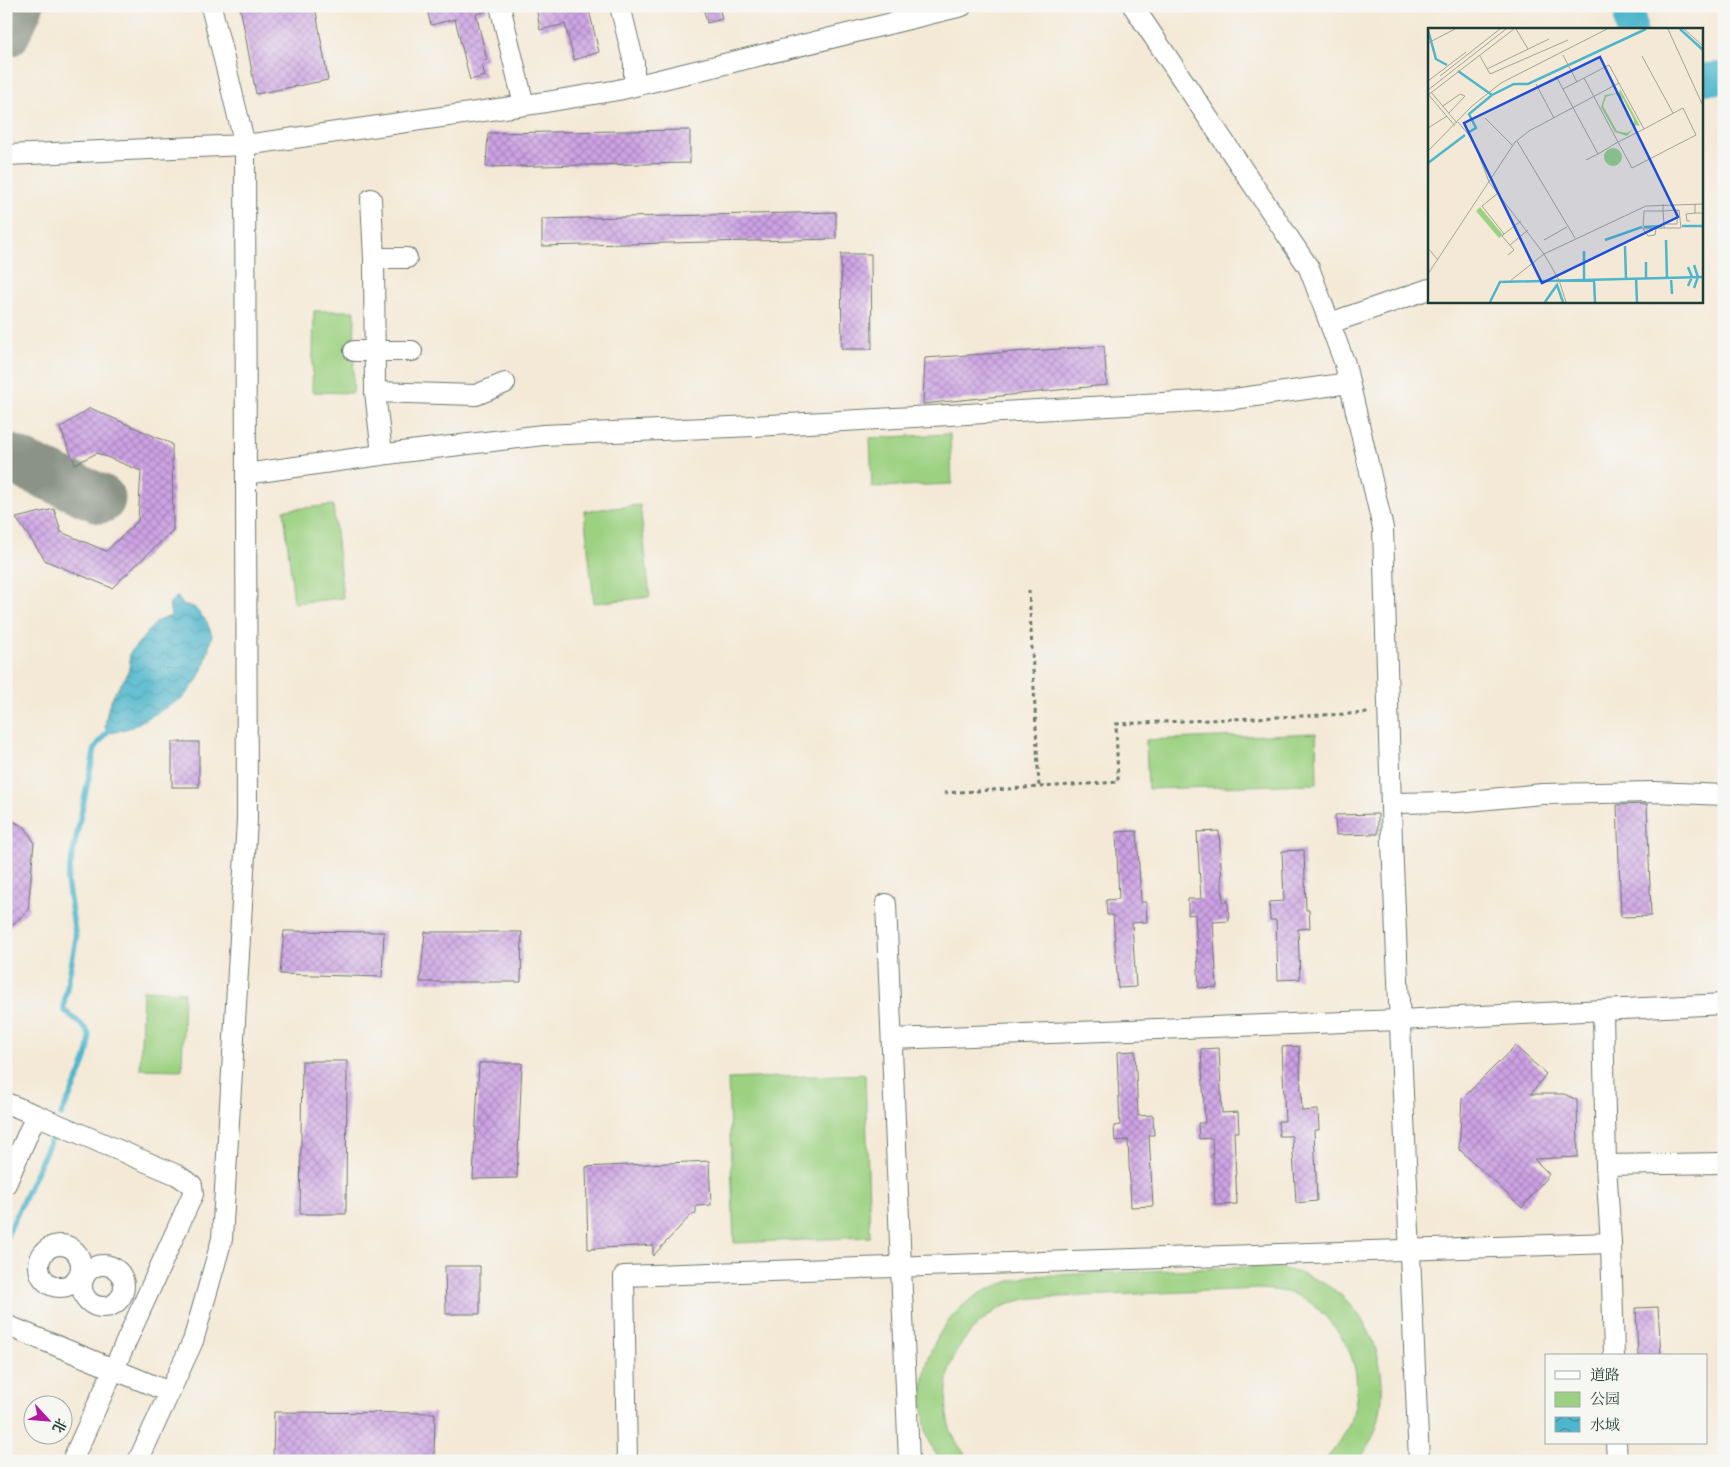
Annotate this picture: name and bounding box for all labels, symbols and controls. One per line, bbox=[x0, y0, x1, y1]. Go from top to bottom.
inset map bbox=[1428, 28, 1702, 302]
legend bbox=[1545, 1354, 1708, 1444]
text: 道路 bbox=[1590, 1366, 1620, 1385]
text: 公园 bbox=[1590, 1390, 1620, 1409]
north arrow bbox=[22, 1394, 72, 1444]
text: 北 bbox=[48, 1415, 70, 1435]
text: 水域 bbox=[1590, 1416, 1620, 1435]

